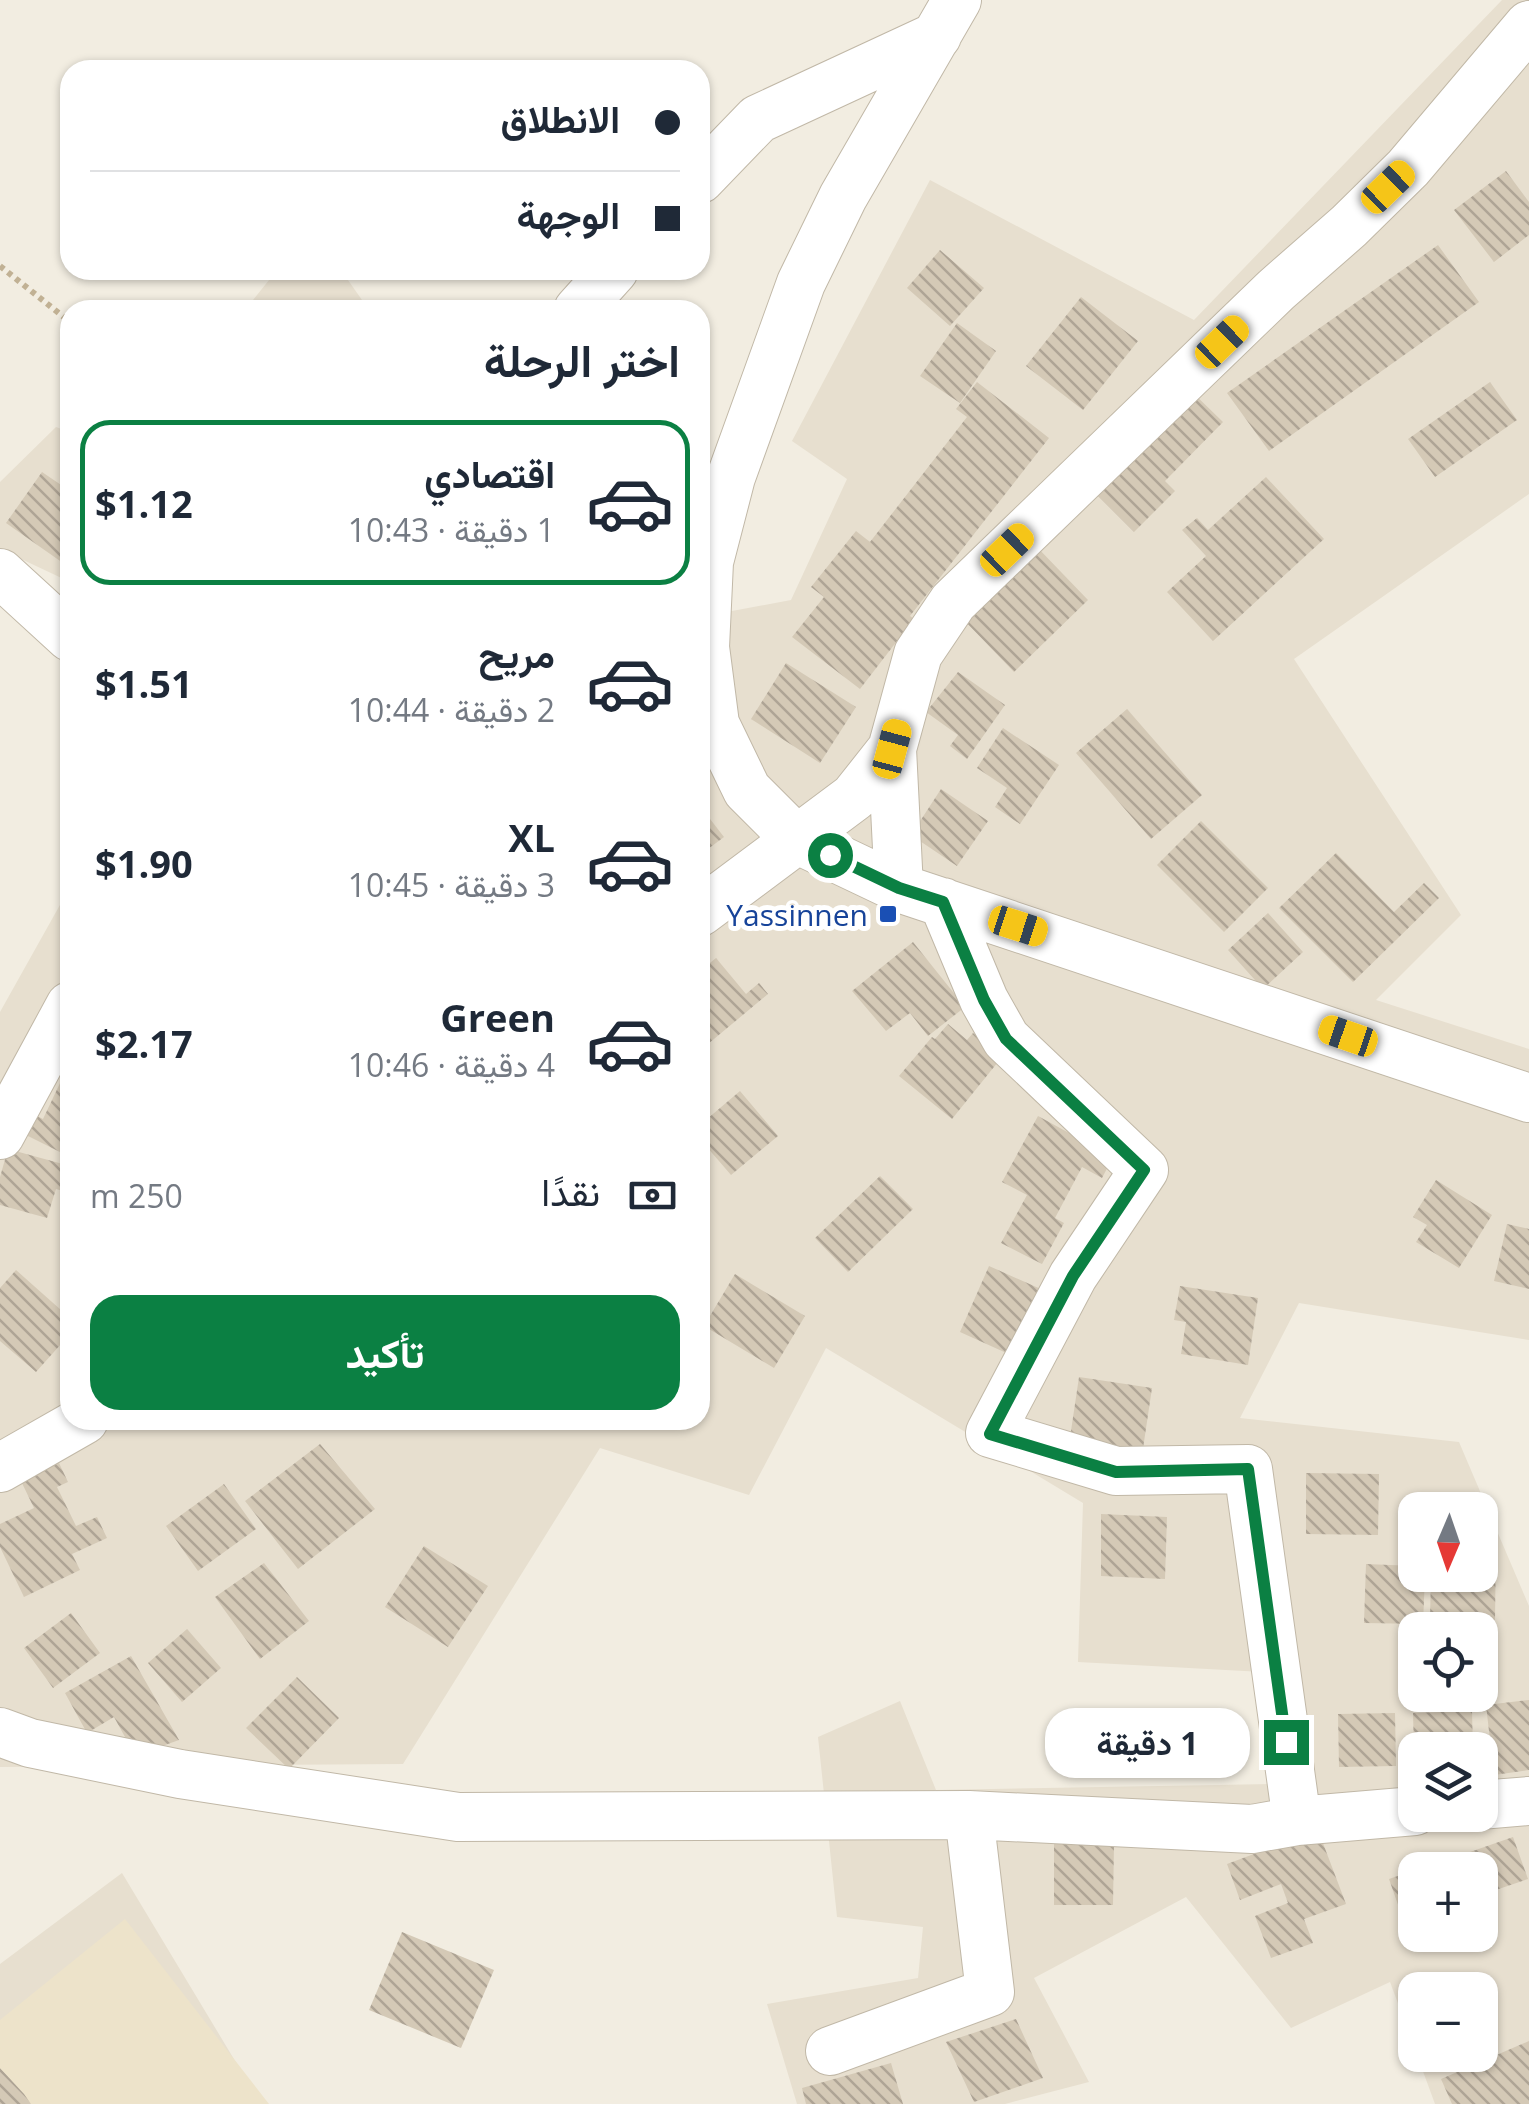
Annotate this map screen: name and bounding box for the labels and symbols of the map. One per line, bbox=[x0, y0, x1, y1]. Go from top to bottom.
car bbox=[1356, 155, 1420, 219]
car bbox=[1190, 310, 1254, 374]
car bbox=[975, 518, 1039, 582]
car bbox=[870, 716, 914, 782]
route start bbox=[808, 833, 853, 878]
place label: Yassinnen bbox=[726, 894, 868, 935]
car bbox=[985, 902, 1051, 950]
marker: Yassinnen bbox=[877, 903, 899, 925]
car bbox=[1315, 1012, 1381, 1060]
north arrow bbox=[1398, 1492, 1498, 1592]
callout: 1 دقيقة bbox=[1046, 1707, 1251, 1777]
route end bbox=[1264, 1720, 1309, 1765]

